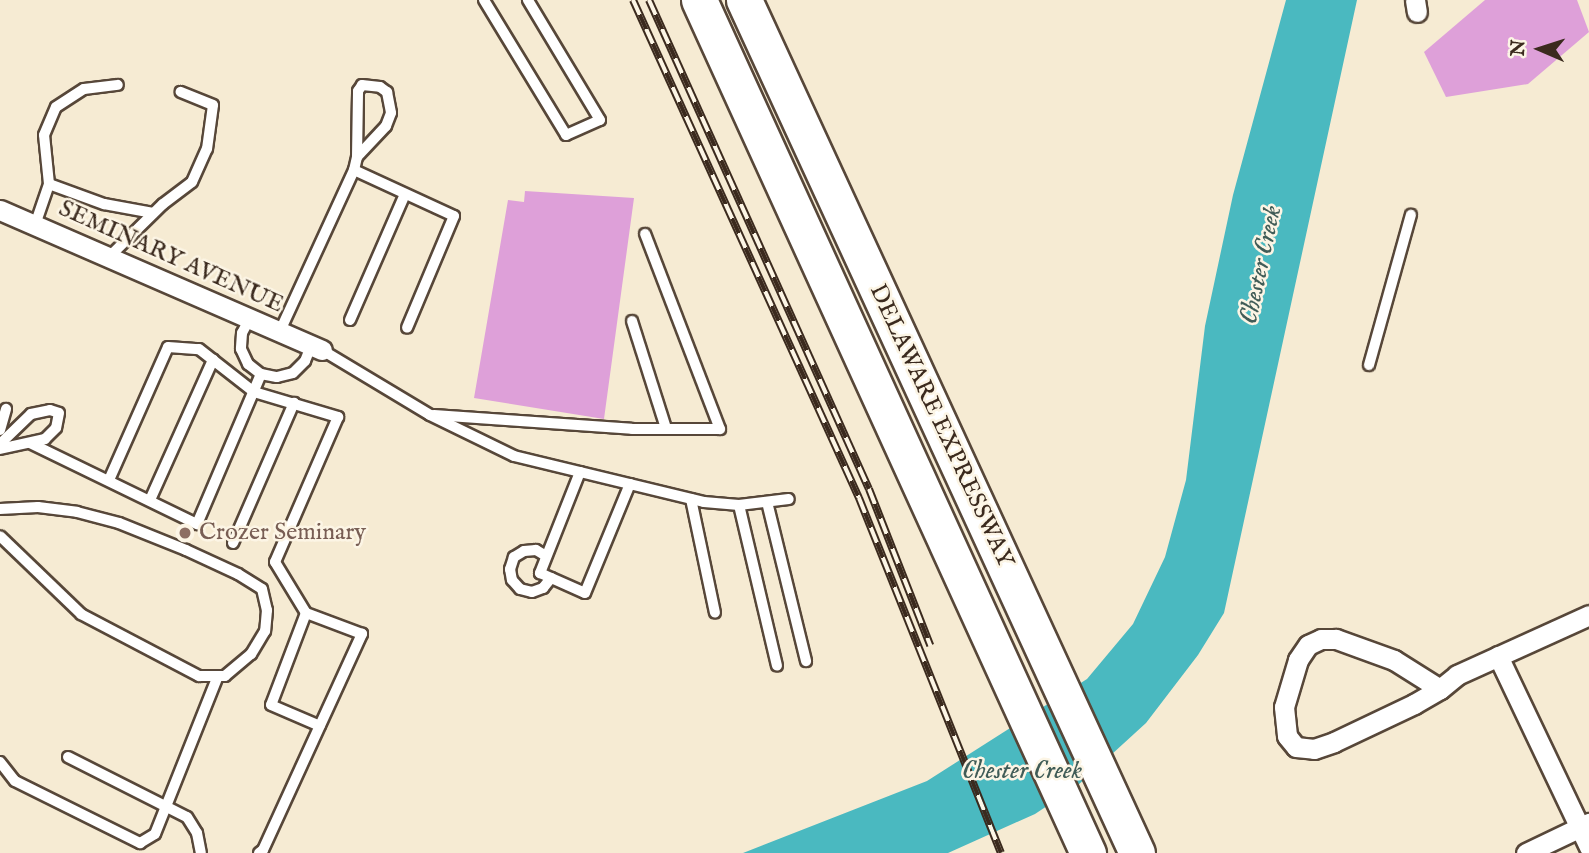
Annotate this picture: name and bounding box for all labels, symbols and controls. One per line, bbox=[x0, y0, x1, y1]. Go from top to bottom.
north arrow bbox=[1505, 14, 1575, 84]
text: N bbox=[1507, 39, 1531, 57]
street label: SEMINARY AVENUE bbox=[54, 194, 288, 320]
water label: Chester Creek bbox=[1233, 203, 1289, 327]
street label: DELAWARE EXPRESSWAY bbox=[863, 280, 1019, 572]
place label: Crozer Seminary bbox=[199, 519, 366, 547]
marker: Crozer Seminary bbox=[177, 525, 193, 541]
water label: Chester Creek bbox=[962, 755, 1082, 787]

